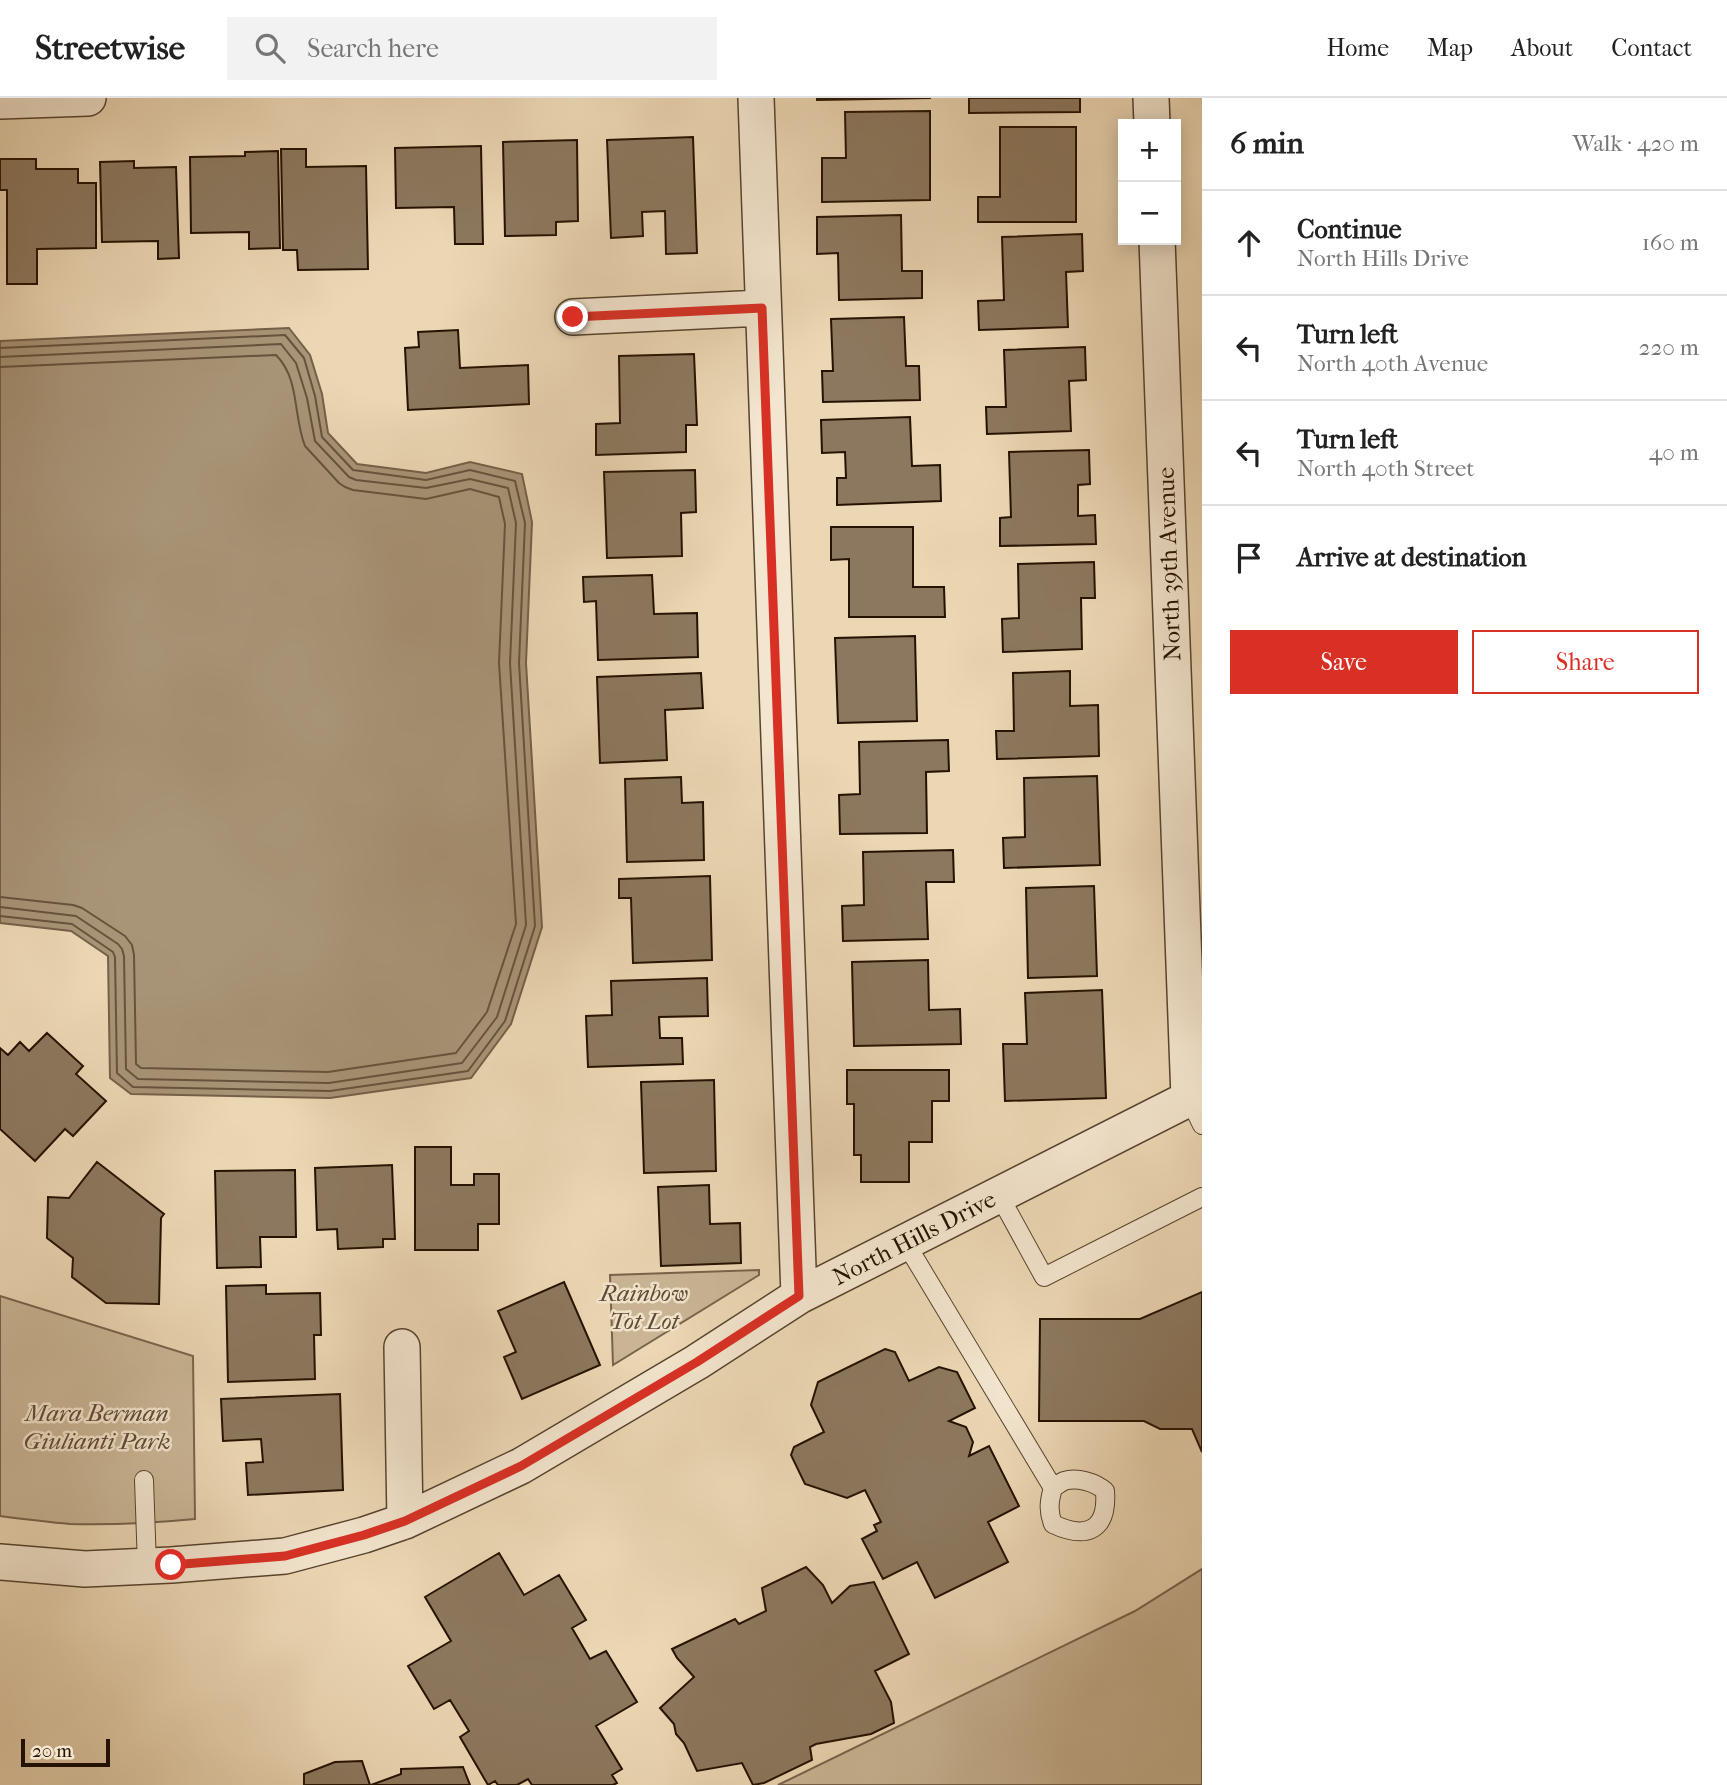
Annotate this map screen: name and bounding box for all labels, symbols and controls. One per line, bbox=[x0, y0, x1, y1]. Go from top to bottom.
search box bbox=[227, 17, 717, 80]
text: Streetwise bbox=[35, 29, 185, 68]
icon: search bbox=[251, 29, 289, 67]
text: Search here bbox=[307, 33, 439, 64]
text: Home bbox=[1327, 34, 1389, 62]
text: Map bbox=[1427, 34, 1473, 62]
text: About bbox=[1511, 34, 1573, 62]
text: Contact bbox=[1611, 34, 1692, 62]
map controls bbox=[1118, 119, 1181, 245]
button: + bbox=[1118, 119, 1181, 182]
text: 6 min bbox=[1230, 126, 1304, 161]
text: Walk · 420 m bbox=[1572, 130, 1699, 157]
button: − bbox=[1118, 182, 1181, 245]
text: Continue bbox=[1297, 214, 1402, 245]
icon: ahead bbox=[1230, 224, 1268, 262]
text: 160 m bbox=[1642, 229, 1699, 256]
text: North Hills Drive bbox=[1297, 245, 1469, 272]
route end bbox=[557, 301, 588, 332]
text: Turn left bbox=[1297, 319, 1398, 350]
icon: left bbox=[1230, 329, 1268, 367]
text: 220 m bbox=[1639, 334, 1699, 361]
text: North 40th Avenue bbox=[1297, 350, 1488, 377]
text: Turn left bbox=[1297, 424, 1398, 455]
icon: left bbox=[1230, 434, 1268, 472]
text: 40 m bbox=[1649, 439, 1699, 466]
text: North 40th Street bbox=[1297, 455, 1475, 482]
street label: North 39th Avenue bbox=[1152, 466, 1186, 662]
icon: arrive bbox=[1230, 539, 1268, 577]
text: Arrive at destination bbox=[1297, 542, 1527, 573]
button: Save bbox=[1230, 630, 1458, 694]
button: Share bbox=[1472, 630, 1699, 694]
street label: North Hills Drive bbox=[828, 1185, 1000, 1291]
park label: Rainbow Tot Lot bbox=[598, 1279, 688, 1335]
park label: Mara Berman Giulianti Park bbox=[23, 1399, 171, 1455]
route start bbox=[155, 1549, 186, 1580]
scale bar bbox=[21, 1736, 110, 1768]
text: 20 m bbox=[32, 1740, 72, 1762]

